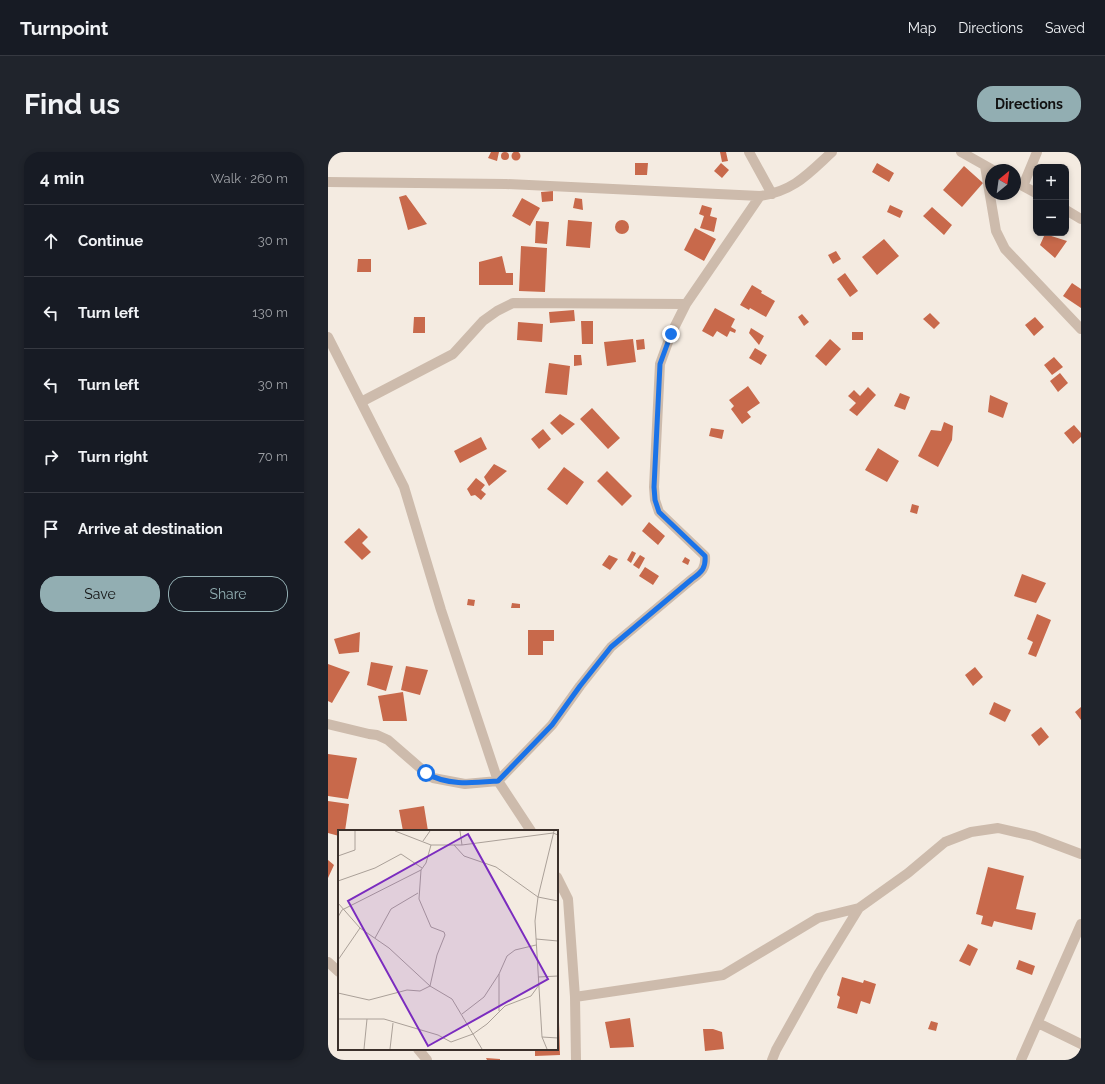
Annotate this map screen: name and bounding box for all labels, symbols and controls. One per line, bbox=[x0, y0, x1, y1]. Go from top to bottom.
text: Turnpoint bbox=[20, 17, 108, 39]
text: Map bbox=[908, 20, 936, 36]
text: Directions bbox=[958, 20, 1023, 36]
text: Saved bbox=[1045, 20, 1085, 36]
button: Directions bbox=[977, 86, 1081, 122]
text: Find us bbox=[24, 88, 120, 121]
north arrow bbox=[985, 164, 1021, 200]
map controls bbox=[1033, 164, 1069, 236]
button: + bbox=[1033, 164, 1069, 200]
text: 4 min bbox=[40, 168, 84, 188]
text: Walk · 260 m bbox=[211, 171, 288, 186]
button: − bbox=[1033, 200, 1069, 236]
icon: ahead bbox=[40, 230, 62, 252]
text: Continue bbox=[78, 232, 143, 250]
text: 30 m bbox=[258, 233, 288, 248]
icon: left bbox=[40, 302, 62, 324]
text: Turn left bbox=[78, 304, 139, 322]
text: 130 m bbox=[252, 305, 288, 320]
route end bbox=[662, 325, 680, 343]
icon: left bbox=[40, 374, 62, 396]
text: Turn left bbox=[78, 376, 139, 394]
text: 30 m bbox=[258, 377, 288, 392]
icon: right bbox=[40, 446, 62, 468]
text: Turn right bbox=[78, 448, 148, 466]
text: 70 m bbox=[258, 449, 288, 464]
icon: arrive bbox=[40, 518, 62, 540]
text: Arrive at destination bbox=[78, 520, 223, 538]
button: Save bbox=[40, 576, 160, 612]
button: Share bbox=[168, 576, 288, 612]
route start bbox=[417, 764, 435, 782]
inset map bbox=[338, 830, 558, 1050]

